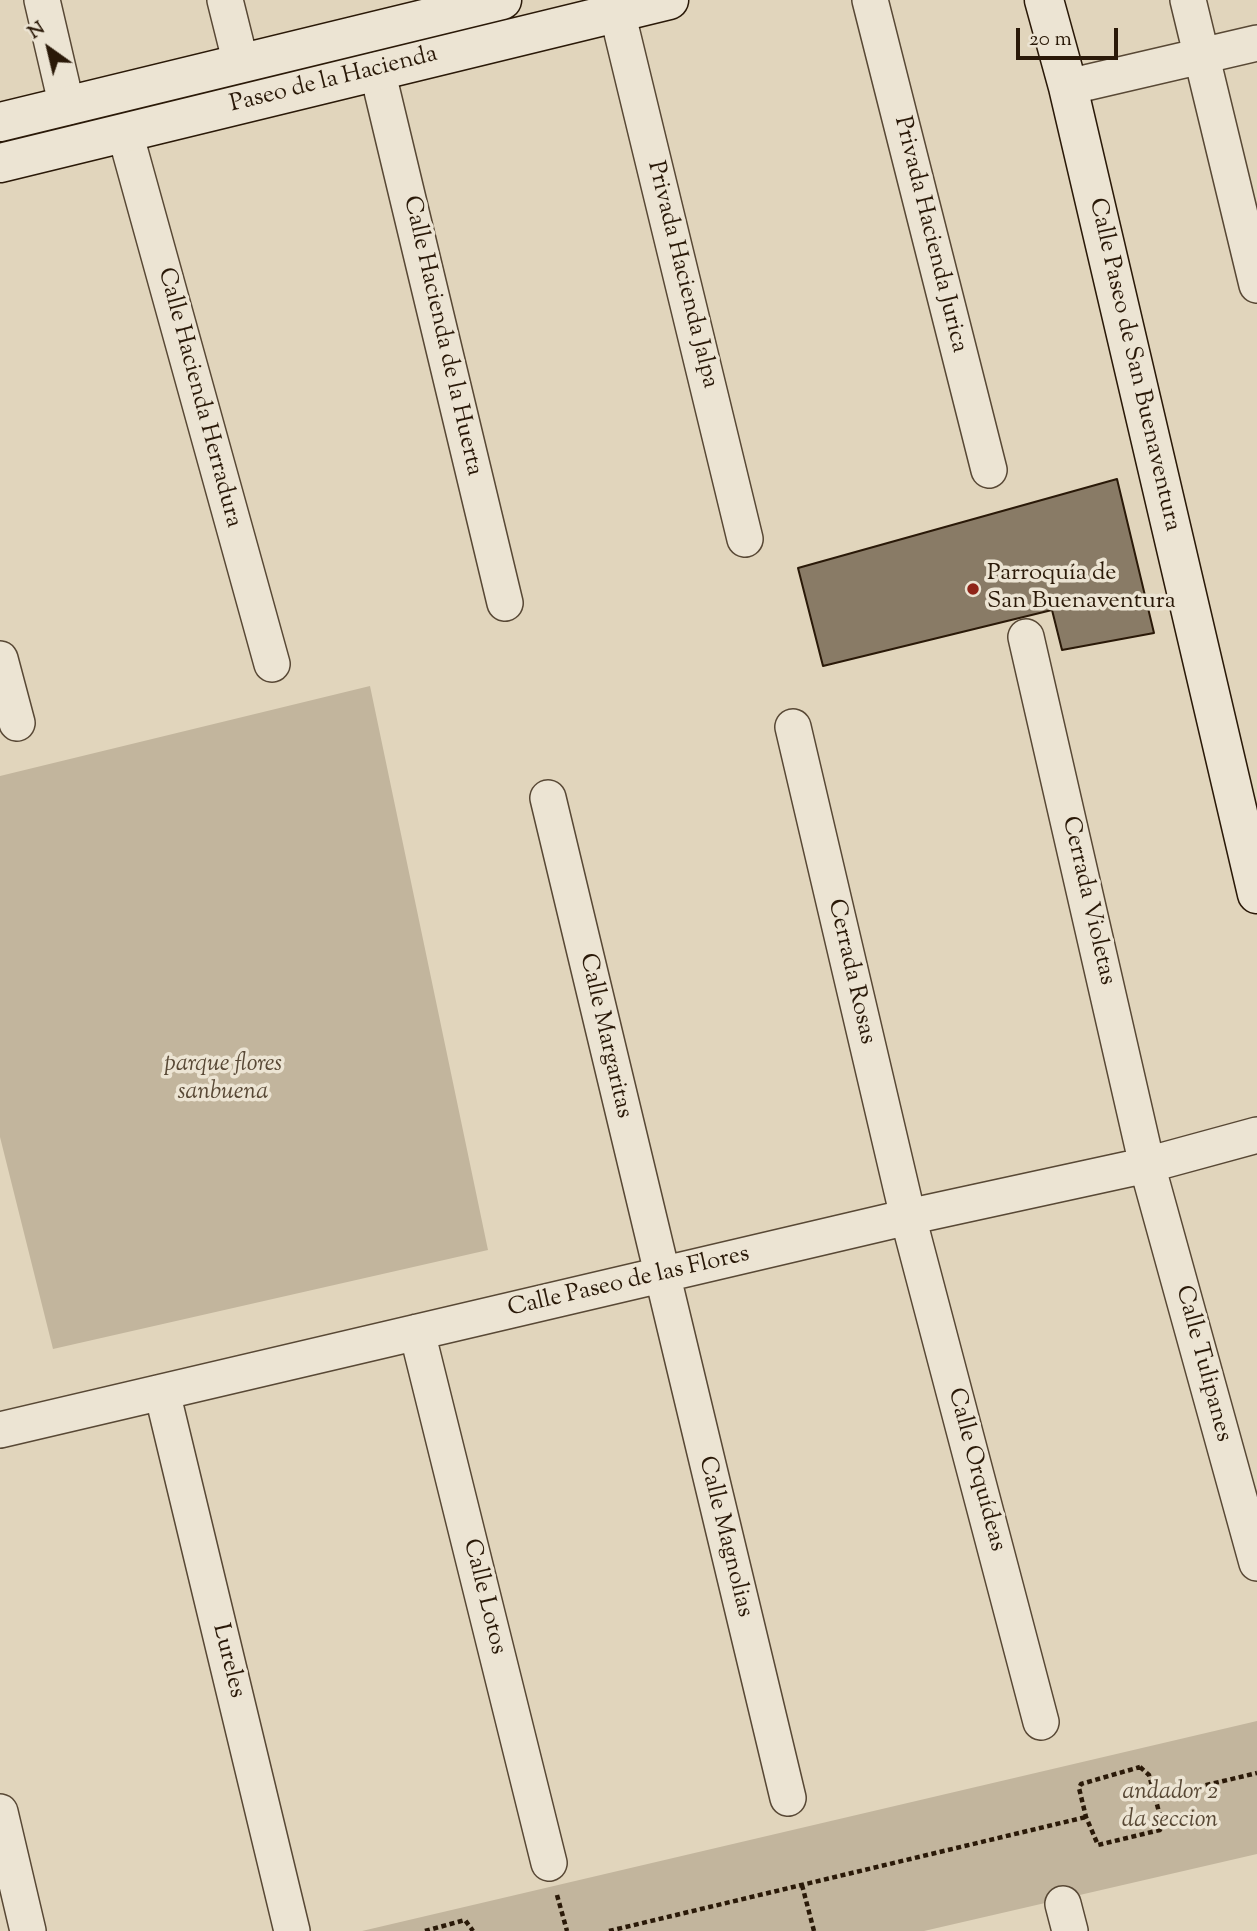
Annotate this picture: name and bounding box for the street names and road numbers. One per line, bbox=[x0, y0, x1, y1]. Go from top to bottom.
street label: Paseo de la Hacienda bbox=[227, 41, 441, 121]
street label: Privada Hacienda Jurica bbox=[886, 114, 972, 356]
street label: Privada Hacienda Jalpa bbox=[639, 159, 723, 391]
street label: Calle Hacienda de la Huerta bbox=[395, 193, 487, 479]
street label: Calle Paseo de San Buenaventura bbox=[1081, 196, 1185, 534]
street label: Calle Hacienda Herradura bbox=[149, 265, 247, 531]
street label: Cerrada Violetas bbox=[1054, 814, 1120, 988]
street label: Cerrada Rosas bbox=[819, 897, 881, 1047]
street label: Calle Margaritas bbox=[571, 951, 637, 1121]
street label: Calle Paseo de las Flores bbox=[505, 1241, 753, 1325]
street label: Calle Tulipanes bbox=[1167, 1283, 1237, 1445]
street label: Calle Orquídeas bbox=[939, 1385, 1011, 1555]
street label: Calle Magnolias bbox=[690, 1453, 758, 1621]
street label: Calle Lotos bbox=[455, 1536, 511, 1658]
street label: Lureles bbox=[204, 1621, 250, 1701]

